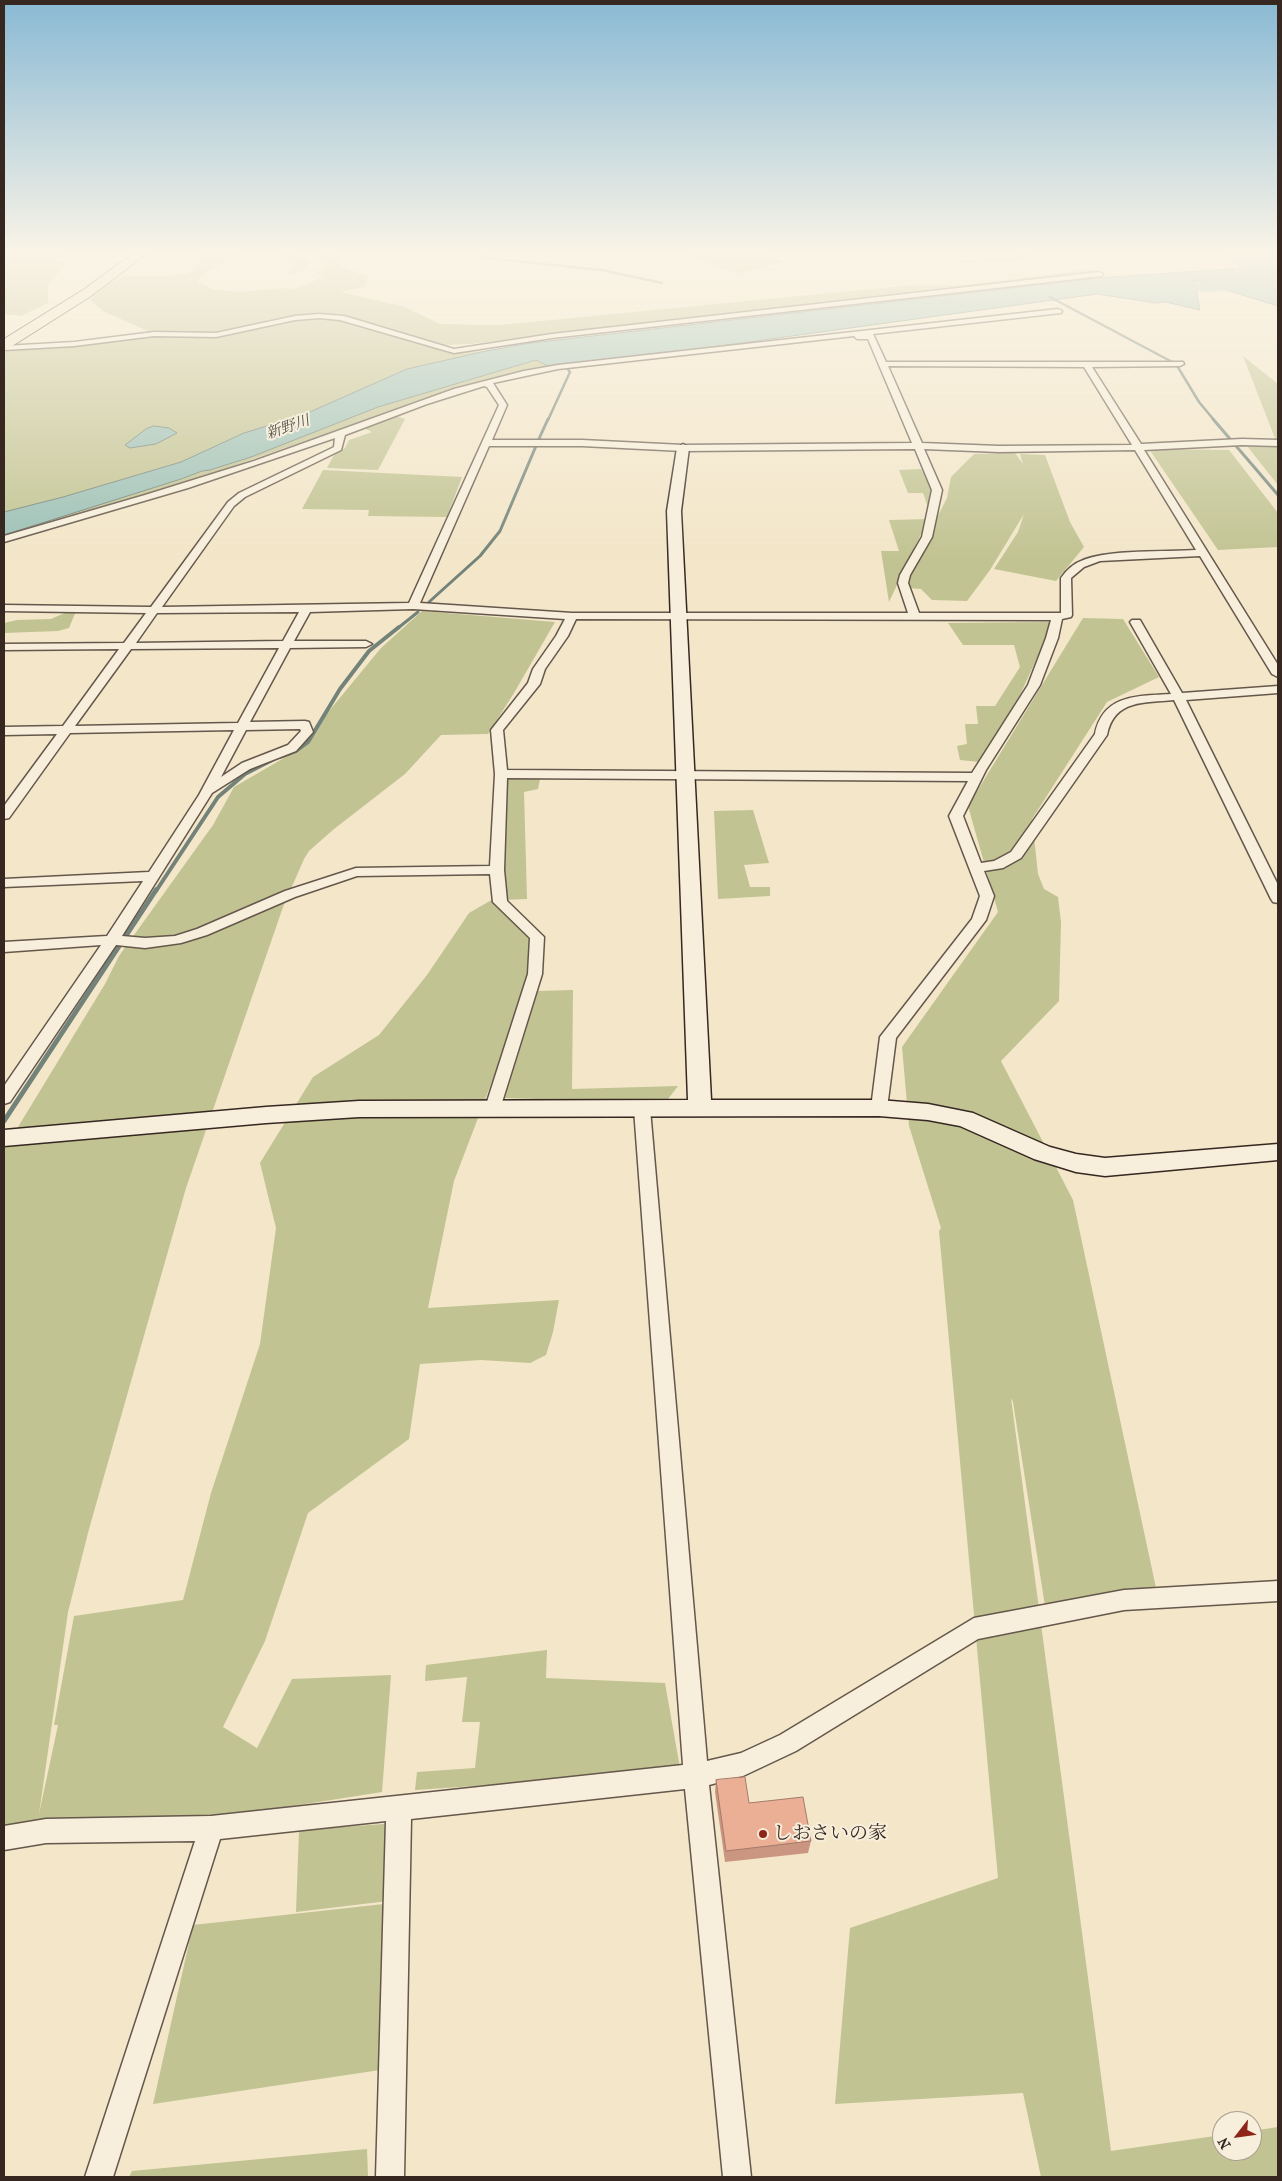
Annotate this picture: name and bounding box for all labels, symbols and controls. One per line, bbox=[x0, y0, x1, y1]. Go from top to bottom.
water label: 新野川 bbox=[264, 412, 312, 444]
place label: しおさいの家 bbox=[773, 1823, 887, 1845]
marker: しおさいの家 bbox=[757, 1828, 769, 1840]
north arrow bbox=[1212, 2111, 1262, 2161]
text: N bbox=[1214, 2134, 1234, 2152]

